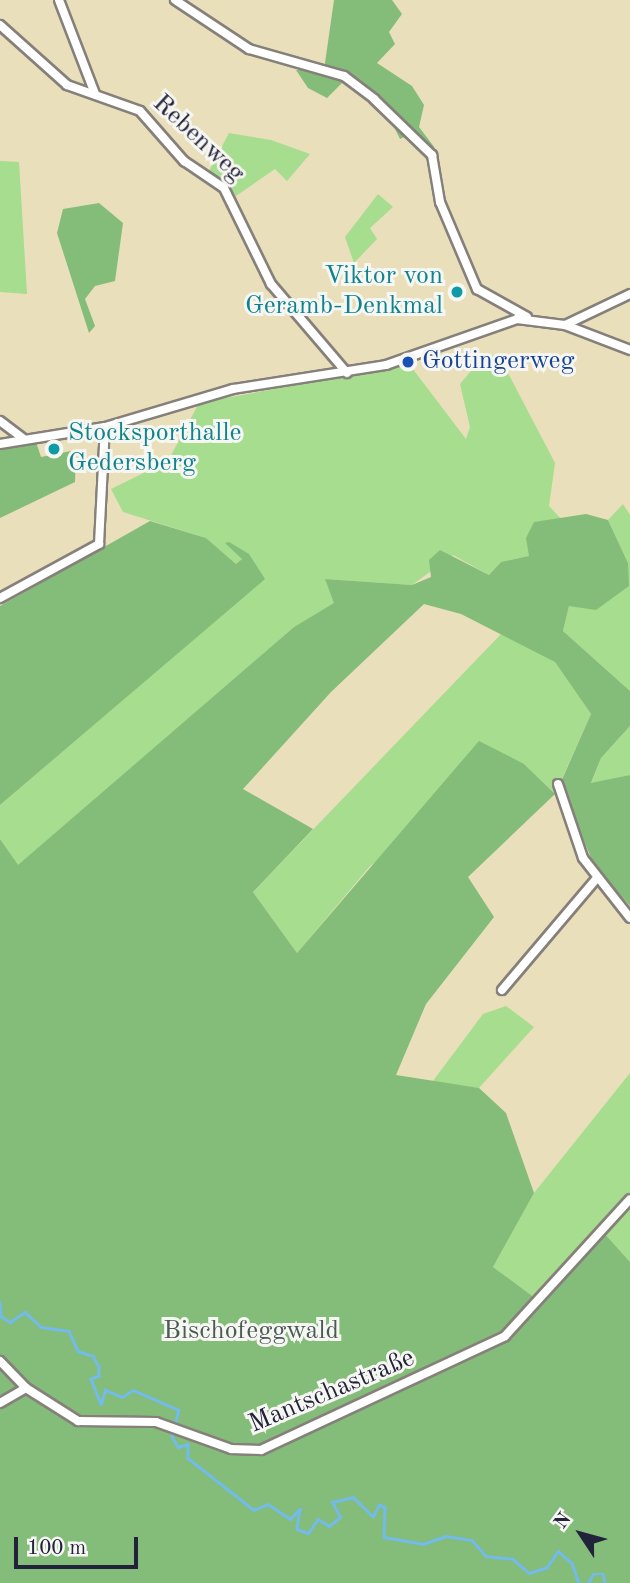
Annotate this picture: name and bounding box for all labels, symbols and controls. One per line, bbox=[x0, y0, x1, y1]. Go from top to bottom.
street label: Rebenweg bbox=[145, 88, 251, 190]
place label: Viktor von Geramb-Denkmal bbox=[245, 261, 443, 322]
marker: Viktor von Geramb-Denkmal bbox=[449, 284, 465, 300]
place label: Gottingerweg bbox=[422, 346, 574, 378]
marker: Gottingerweg bbox=[400, 354, 416, 370]
place label: Stocksporthalle Gedersberg bbox=[68, 418, 241, 480]
marker: Stocksporthalle Gedersberg bbox=[46, 441, 62, 457]
park label: Bischofeggwald bbox=[163, 1316, 339, 1348]
street label: Mantschastraße bbox=[244, 1343, 420, 1441]
north arrow bbox=[546, 1499, 616, 1569]
text: N bbox=[552, 1510, 576, 1533]
scale bar bbox=[18, 1524, 142, 1568]
text: 100 m bbox=[27, 1538, 86, 1559]

